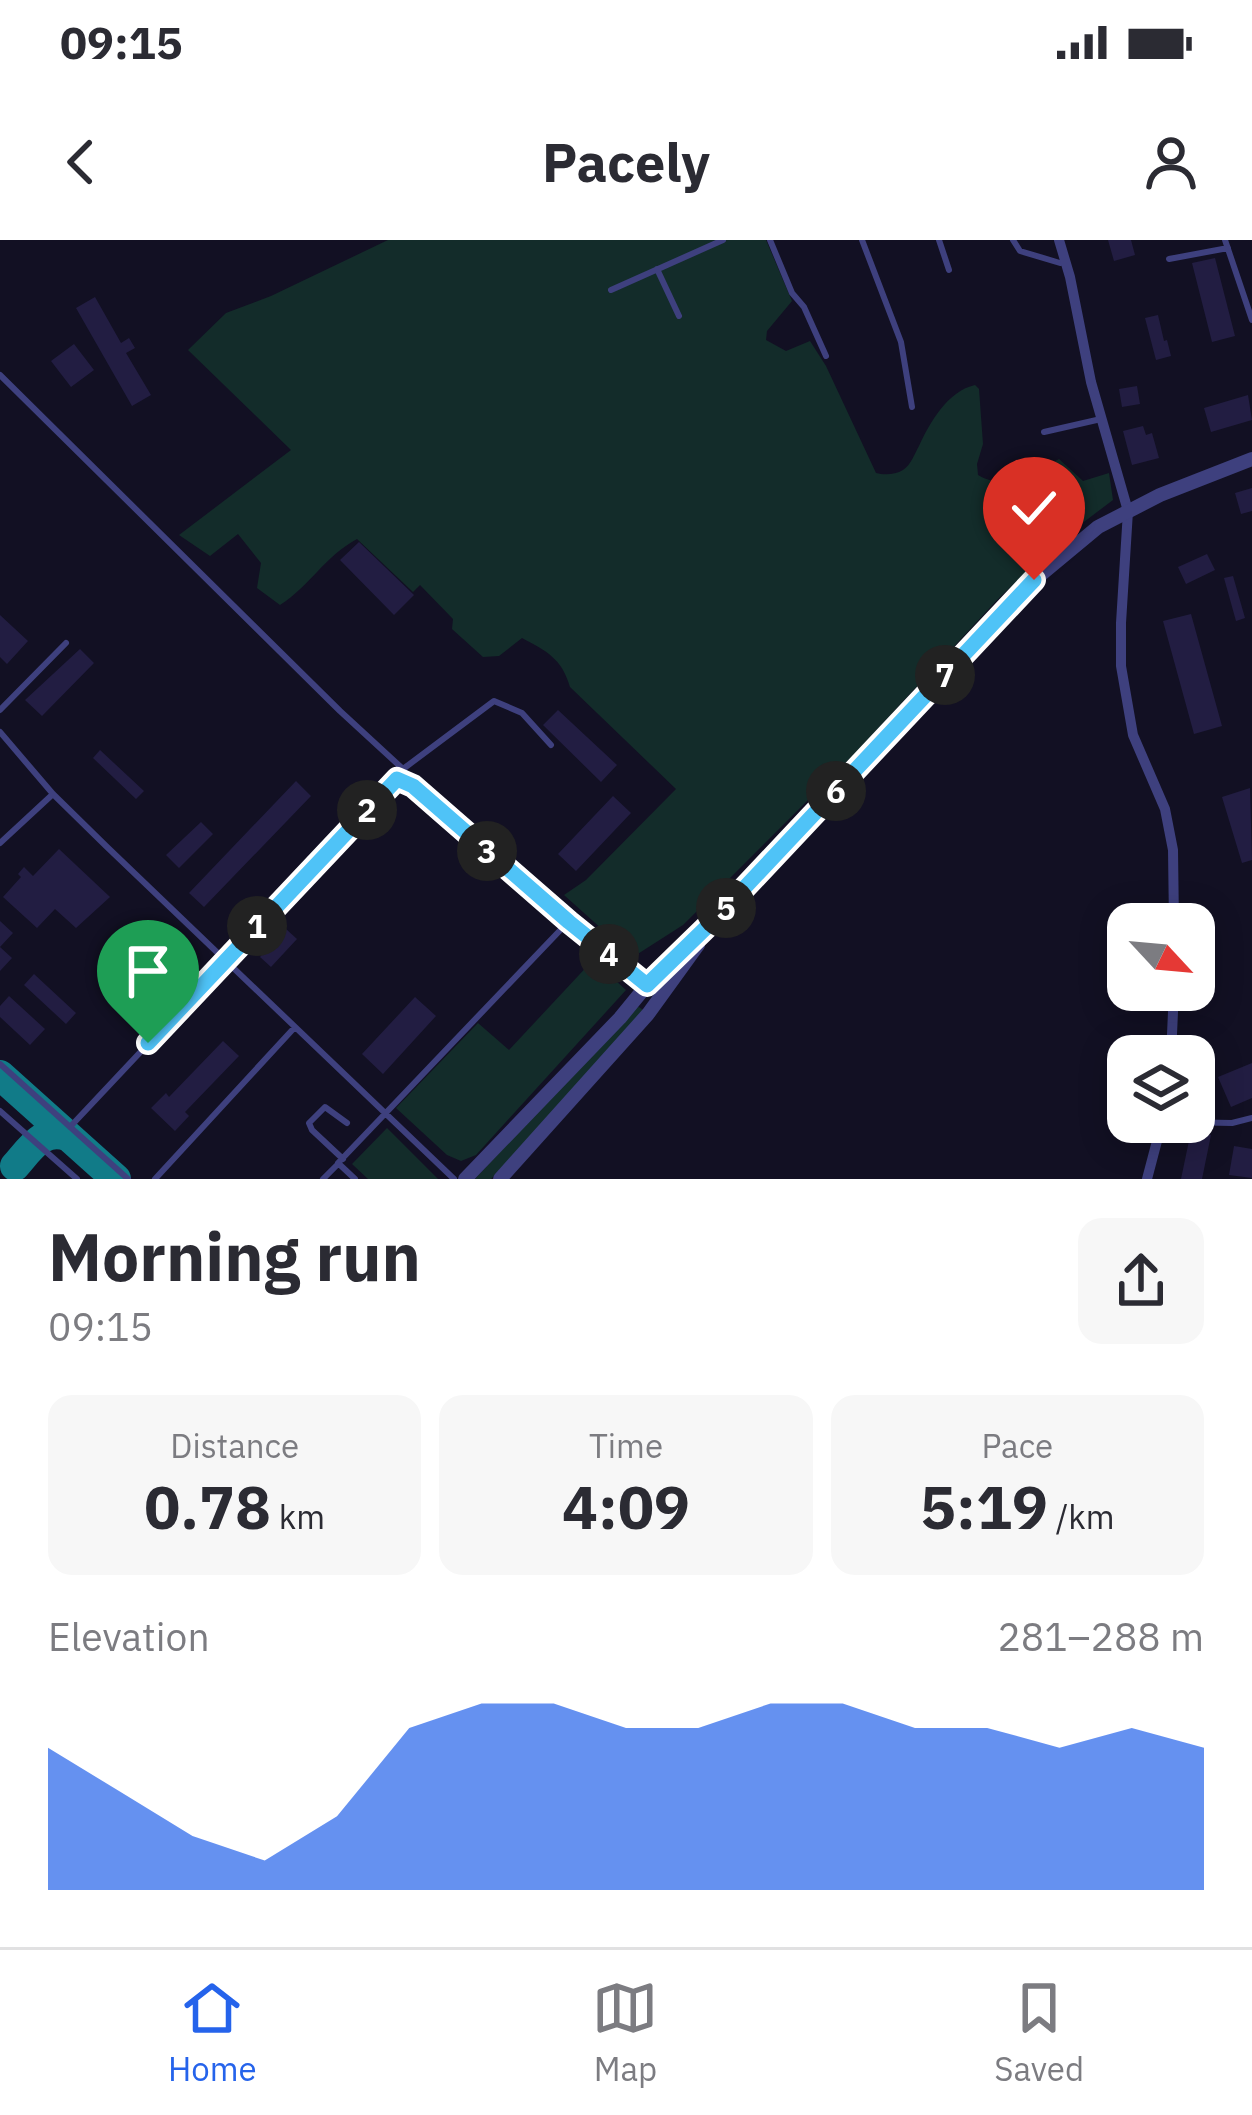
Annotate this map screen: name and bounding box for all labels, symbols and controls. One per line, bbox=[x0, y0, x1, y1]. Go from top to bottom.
text: 09:15 bbox=[60, 13, 183, 71]
text: Pacely bbox=[542, 127, 710, 197]
icon: back bbox=[48, 129, 114, 195]
icon: person bbox=[1138, 129, 1204, 195]
pin bbox=[983, 457, 1085, 580]
icon: check bbox=[1001, 475, 1067, 541]
pin: 7 bbox=[915, 645, 975, 705]
text: 7 bbox=[935, 653, 955, 696]
pin: 6 bbox=[806, 761, 866, 821]
text: 6 bbox=[826, 769, 846, 812]
pin: 2 bbox=[337, 780, 397, 840]
text: 2 bbox=[357, 788, 377, 831]
pin: 3 bbox=[457, 821, 517, 881]
text: 3 bbox=[477, 829, 497, 872]
pin: 5 bbox=[696, 878, 756, 938]
text: 5 bbox=[716, 886, 736, 929]
pin: 1 bbox=[227, 896, 287, 956]
north arrow bbox=[1107, 903, 1215, 1011]
map controls bbox=[1107, 903, 1215, 1143]
text: 1 bbox=[247, 904, 267, 947]
pin bbox=[97, 920, 199, 1043]
pin: 4 bbox=[579, 924, 639, 984]
text: 4 bbox=[599, 932, 619, 975]
icon: arrive bbox=[115, 938, 181, 1004]
button: layers bbox=[1107, 1035, 1215, 1143]
text: Morning run bbox=[48, 1213, 421, 1299]
button: share bbox=[1078, 1218, 1204, 1344]
text: 09:15 bbox=[48, 1301, 153, 1352]
text: Distance bbox=[170, 1424, 299, 1467]
text: Time bbox=[589, 1424, 663, 1467]
text: Pace bbox=[981, 1424, 1053, 1467]
text: 0.78 bbox=[144, 1467, 271, 1546]
text: 4:09 bbox=[562, 1467, 690, 1546]
text: 5:19 bbox=[920, 1467, 1048, 1546]
text: km bbox=[271, 1495, 325, 1538]
text: /km bbox=[1048, 1495, 1115, 1538]
text: Elevation bbox=[48, 1611, 210, 1662]
text: 281–288 m bbox=[997, 1611, 1204, 1662]
tab: Home bbox=[168, 1975, 257, 2090]
tab: Map bbox=[592, 1975, 658, 2090]
tab: Saved bbox=[994, 1975, 1084, 2090]

